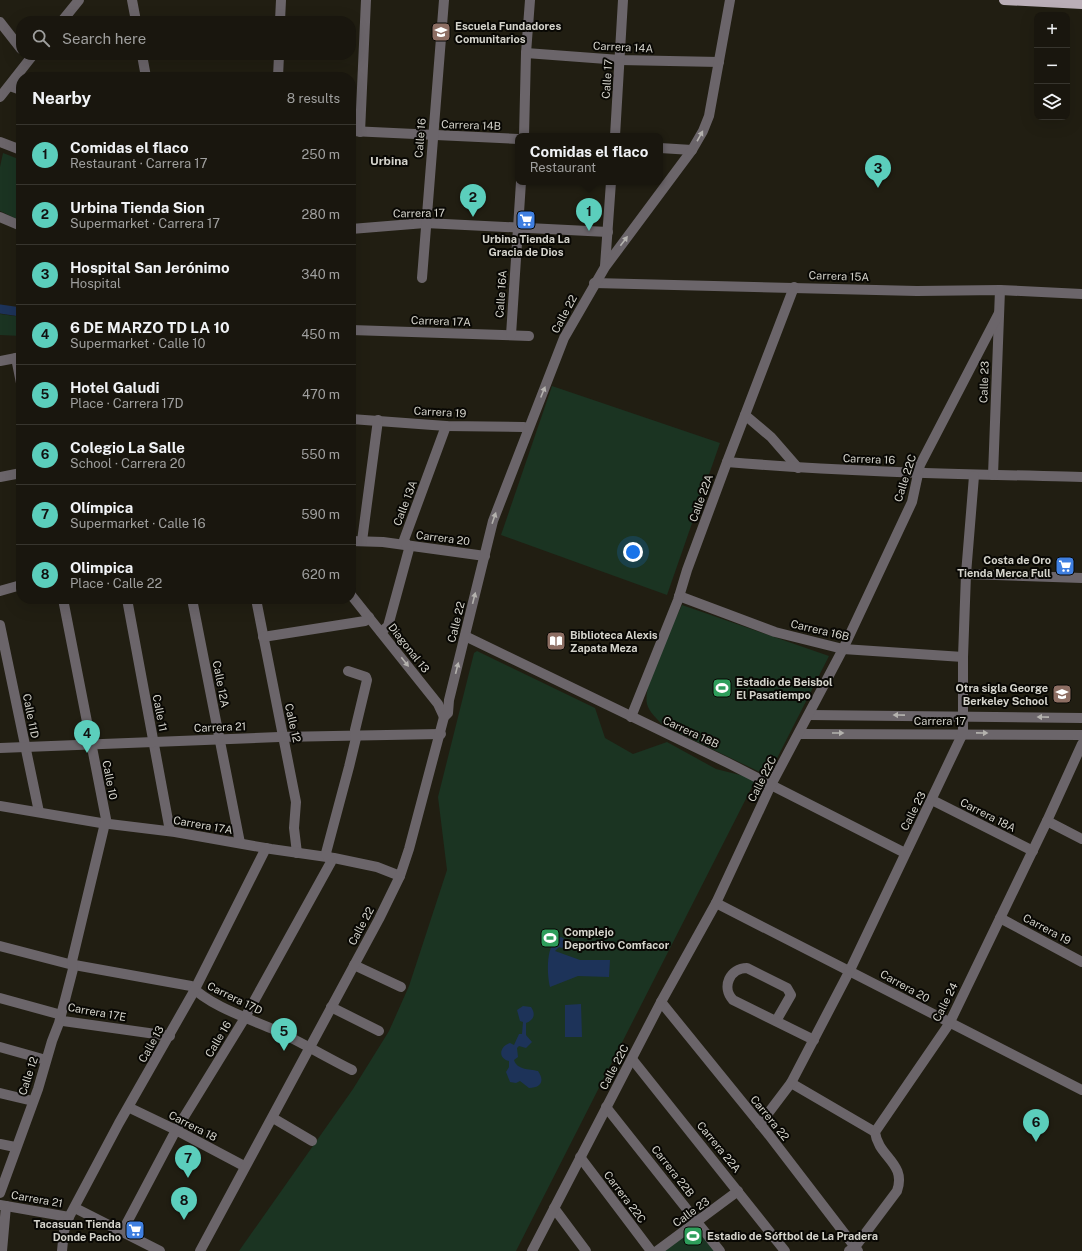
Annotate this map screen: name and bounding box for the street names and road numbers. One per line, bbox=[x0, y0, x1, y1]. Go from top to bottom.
street label: Carrera 14A bbox=[593, 39, 654, 55]
street label: Calle 17 bbox=[600, 58, 614, 99]
street label: Calle 16 bbox=[412, 117, 428, 158]
street label: Carrera 14B bbox=[441, 118, 501, 132]
street label: Carrera 17 bbox=[393, 207, 446, 219]
street label: Carrera 15A bbox=[809, 269, 870, 283]
street label: Calle 16A bbox=[493, 270, 509, 318]
street label: Calle 22 bbox=[549, 292, 579, 335]
street label: Carrera 17A bbox=[411, 314, 471, 328]
street label: Calle 23 bbox=[977, 361, 991, 403]
street label: Carrera 19 bbox=[413, 405, 467, 419]
street label: Carrera 16 bbox=[843, 452, 896, 466]
street label: Calle 22C bbox=[892, 453, 918, 503]
street label: Calle 22A bbox=[687, 472, 715, 523]
street label: Calle 13A bbox=[391, 478, 419, 527]
street label: Carrera 20 bbox=[415, 529, 471, 547]
street label: Calle 22 bbox=[445, 600, 467, 644]
street label: Carrera 16B bbox=[789, 617, 851, 643]
street label: Diagonal 13 bbox=[386, 621, 432, 675]
street label: Calle 12A bbox=[211, 660, 231, 709]
street label: Calle 11D bbox=[21, 693, 41, 740]
street label: Calle 11 bbox=[151, 693, 169, 733]
street label: Calle 12 bbox=[283, 702, 303, 744]
street label: Carrera 18B bbox=[661, 714, 721, 750]
street label: Carrera 17 bbox=[914, 715, 967, 727]
street label: Carrera 21 bbox=[194, 720, 246, 734]
street label: Calle 22C bbox=[745, 754, 779, 804]
street label: Calle 10 bbox=[100, 759, 120, 801]
street label: Calle 23 bbox=[898, 789, 928, 832]
street label: Carrera 18A bbox=[958, 796, 1018, 834]
street label: Carrera 17A bbox=[172, 814, 234, 836]
street label: Calle 22 bbox=[346, 904, 376, 947]
street label: Carrera 19 bbox=[1021, 911, 1073, 947]
street label: Carrera 20 bbox=[878, 968, 932, 1005]
street label: Carrera 17D bbox=[205, 979, 265, 1017]
street label: Calle 24 bbox=[930, 980, 960, 1023]
street label: Carrera 17E bbox=[67, 1001, 127, 1023]
street label: Calle 16 bbox=[203, 1019, 234, 1059]
street label: Calle 13 bbox=[136, 1024, 166, 1064]
street label: Calle 22C bbox=[597, 1042, 631, 1092]
street label: Calle 12 bbox=[16, 1055, 40, 1097]
street label: Carrera 22 bbox=[748, 1093, 792, 1143]
street label: Carrera 18 bbox=[167, 1109, 219, 1143]
street label: Carrera 22A bbox=[695, 1119, 743, 1175]
street label: Carrera 22B bbox=[649, 1143, 697, 1199]
street label: Carrera 22C bbox=[602, 1169, 648, 1225]
street label: Carrera 21 bbox=[10, 1189, 64, 1209]
street label: Calle 23 bbox=[670, 1195, 712, 1229]

